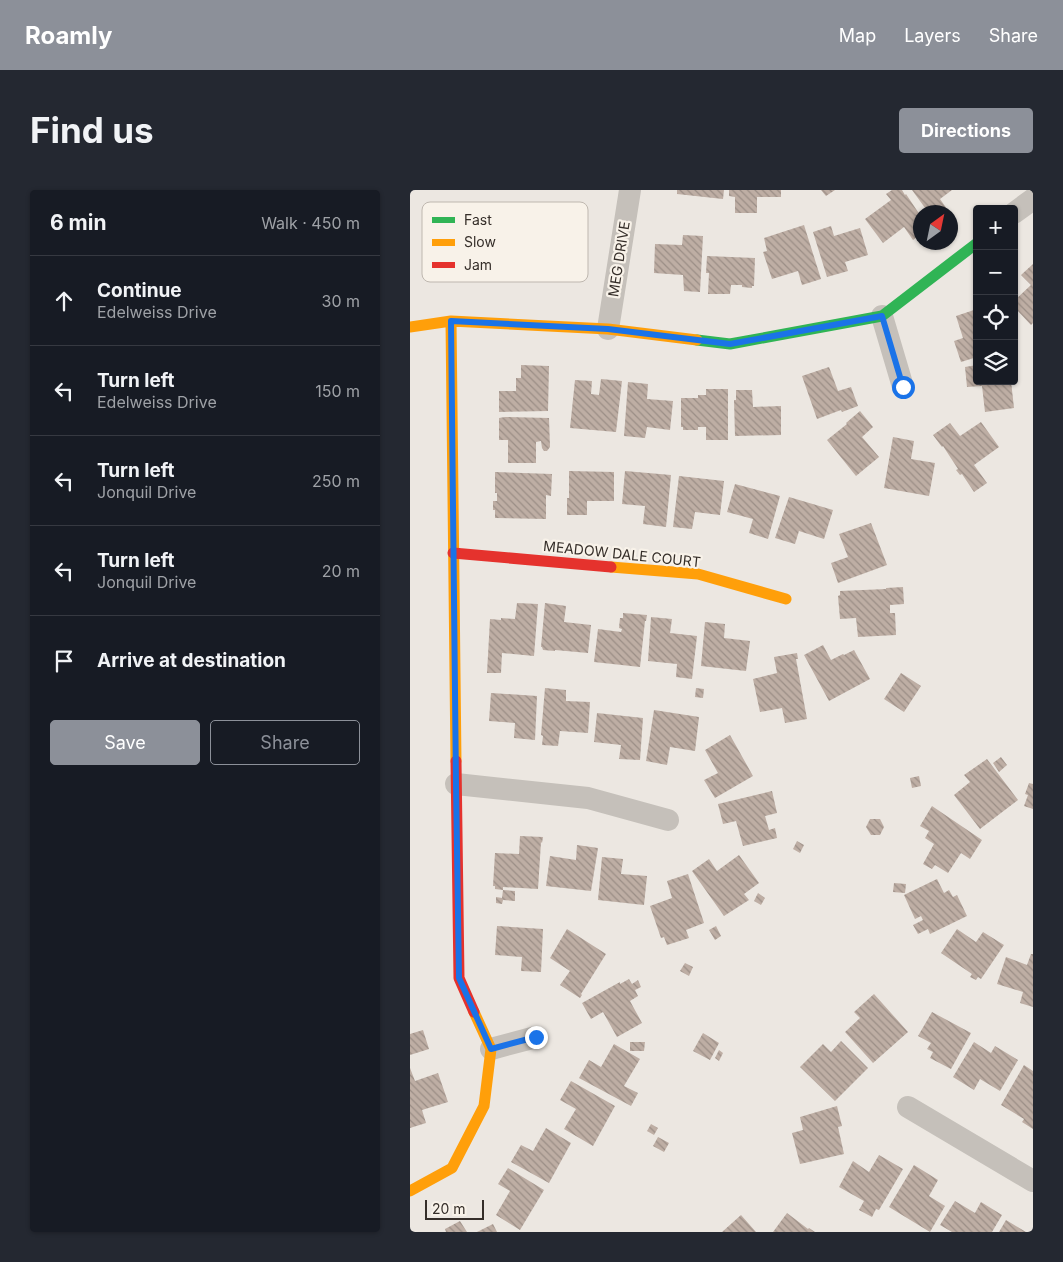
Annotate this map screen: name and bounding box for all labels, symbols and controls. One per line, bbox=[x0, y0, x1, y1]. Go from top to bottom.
text: Roamly bbox=[25, 21, 112, 50]
text: Map bbox=[839, 25, 876, 46]
text: Layers bbox=[904, 25, 961, 46]
text: Share bbox=[989, 25, 1038, 46]
button: Directions bbox=[899, 108, 1033, 153]
text: Find us bbox=[30, 109, 154, 151]
legend bbox=[422, 202, 588, 282]
north arrow bbox=[913, 205, 958, 250]
map controls bbox=[973, 205, 1018, 385]
button: + bbox=[973, 205, 1018, 250]
text: 6 min bbox=[50, 210, 107, 235]
text: Fast bbox=[464, 211, 492, 228]
text: Walk · 450 m bbox=[261, 213, 360, 233]
street label: MEG DRIVE bbox=[604, 220, 633, 298]
text: Slow bbox=[464, 233, 496, 250]
button: − bbox=[973, 250, 1018, 295]
text: Jam bbox=[464, 256, 492, 273]
text: Continue bbox=[97, 279, 182, 302]
icon: ahead bbox=[50, 287, 78, 315]
text: 30 m bbox=[322, 291, 360, 311]
button: locate bbox=[973, 295, 1018, 340]
text: Edelweiss Drive bbox=[97, 302, 217, 322]
button: layers bbox=[973, 340, 1018, 385]
text: Turn left bbox=[97, 369, 175, 392]
route start bbox=[892, 376, 915, 399]
icon: left bbox=[50, 377, 78, 405]
text: 150 m bbox=[315, 381, 360, 401]
text: Edelweiss Drive bbox=[97, 392, 217, 412]
text: Turn left bbox=[97, 459, 175, 482]
icon: left bbox=[50, 467, 78, 495]
text: 250 m bbox=[312, 471, 360, 491]
text: Jonquil Drive bbox=[97, 482, 196, 502]
street label: MEADOW DALE COURT bbox=[542, 537, 702, 570]
text: Turn left bbox=[97, 549, 175, 572]
icon: left bbox=[50, 557, 78, 585]
text: 20 m bbox=[322, 561, 360, 581]
text: Jonquil Drive bbox=[97, 572, 196, 592]
icon: arrive bbox=[50, 647, 78, 675]
text: Arrive at destination bbox=[97, 649, 286, 672]
button: Save bbox=[50, 720, 200, 765]
button: Share bbox=[210, 720, 360, 765]
route end bbox=[525, 1026, 548, 1049]
scale bar bbox=[425, 1197, 484, 1220]
text: 20 m bbox=[432, 1200, 466, 1217]

